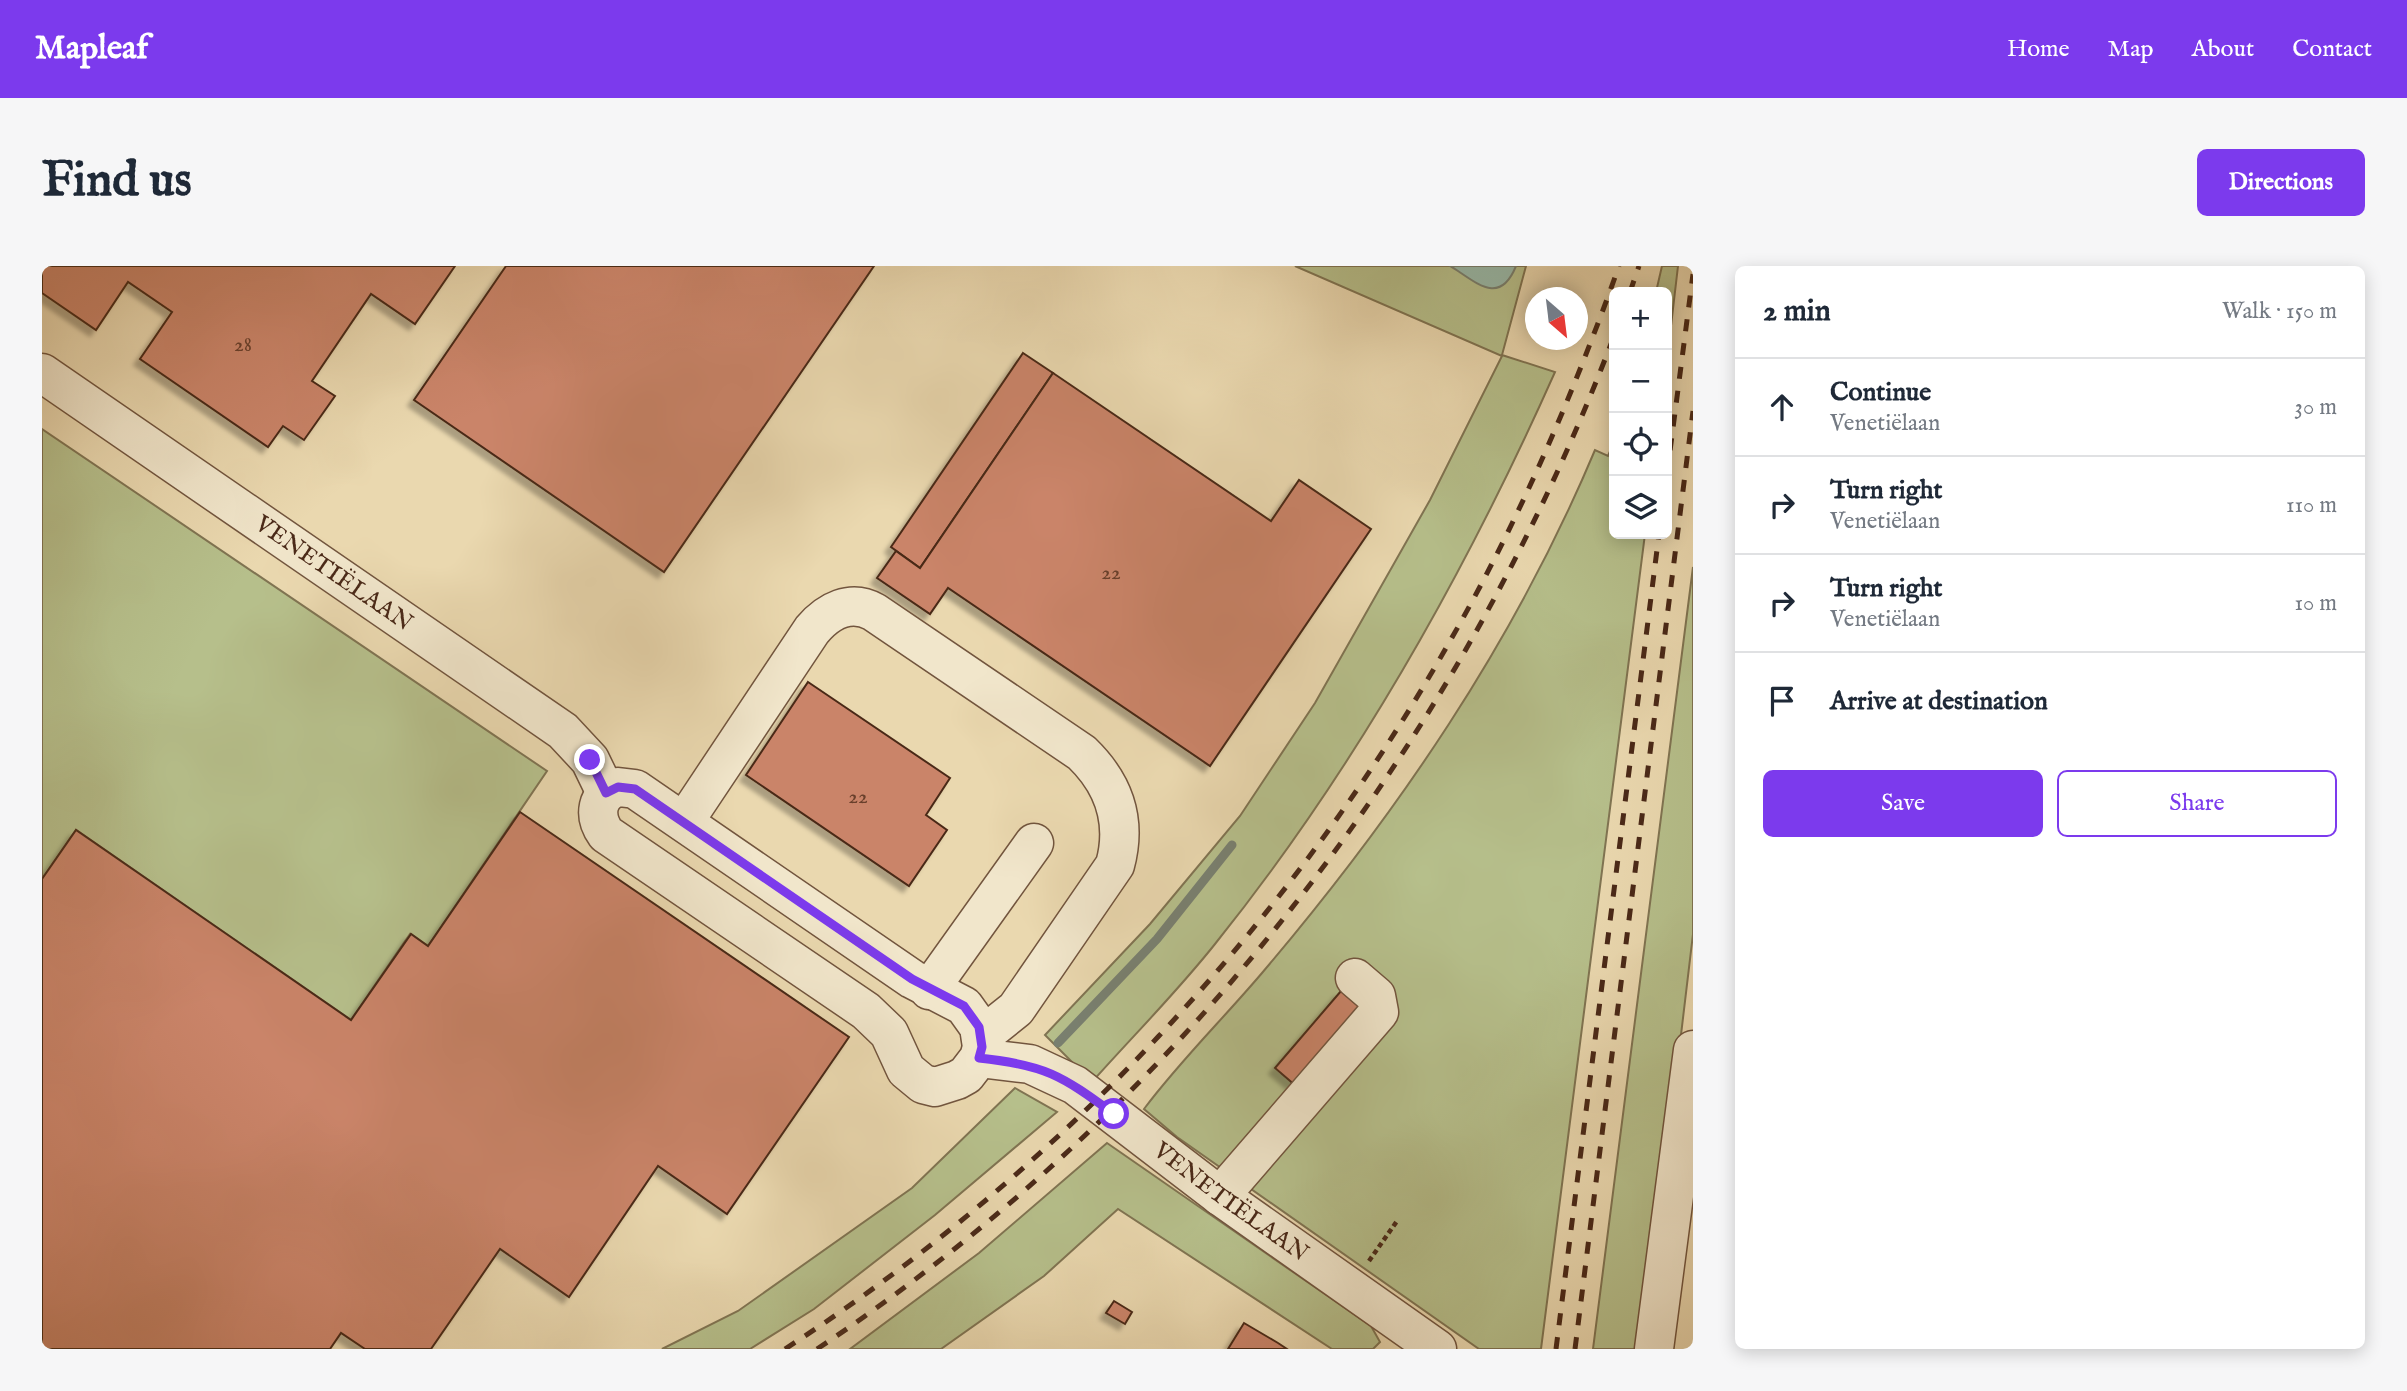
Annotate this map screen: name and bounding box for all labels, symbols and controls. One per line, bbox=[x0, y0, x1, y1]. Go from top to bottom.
text: Mapleaf bbox=[35, 28, 148, 70]
text: Home bbox=[2007, 34, 2070, 65]
text: Map bbox=[2108, 34, 2154, 65]
text: About bbox=[2192, 34, 2254, 65]
text: Contact bbox=[2292, 34, 2372, 65]
button: Directions bbox=[2197, 149, 2365, 216]
text: Find us bbox=[42, 151, 192, 213]
north arrow bbox=[1525, 287, 1588, 350]
map controls bbox=[1609, 287, 1672, 539]
button: + bbox=[1609, 287, 1672, 350]
text: 2 min bbox=[1763, 293, 1831, 331]
text: Walk · 150 m bbox=[2222, 297, 2337, 326]
house number: 28 bbox=[234, 332, 252, 359]
button: − bbox=[1609, 350, 1672, 413]
text: Continue bbox=[1830, 376, 1931, 409]
icon: ahead bbox=[1763, 388, 1801, 426]
text: 30 m bbox=[2294, 393, 2337, 422]
text: Venetiëlaan bbox=[1830, 409, 1940, 438]
button: locate bbox=[1609, 413, 1672, 476]
text: Turn right bbox=[1830, 474, 1943, 507]
button: layers bbox=[1609, 476, 1672, 539]
icon: right bbox=[1763, 486, 1801, 524]
text: 110 m bbox=[2286, 491, 2337, 520]
text: Venetiëlaan bbox=[1830, 507, 1940, 536]
street label: VENETIËLAAN bbox=[248, 508, 419, 639]
house number: 22 bbox=[1101, 560, 1121, 587]
text: Turn right bbox=[1830, 572, 1943, 605]
icon: right bbox=[1763, 584, 1801, 622]
text: 10 m bbox=[2294, 589, 2337, 618]
text: Venetiëlaan bbox=[1830, 605, 1940, 634]
icon: arrive bbox=[1763, 682, 1801, 720]
text: Arrive at destination bbox=[1830, 685, 2048, 718]
route end bbox=[574, 744, 605, 775]
button: Save bbox=[1763, 770, 2043, 837]
button: Share bbox=[2057, 770, 2337, 837]
house number: 22 bbox=[848, 784, 868, 811]
route start bbox=[1098, 1098, 1129, 1129]
street label: VENETIËLAAN bbox=[1146, 1135, 1315, 1269]

